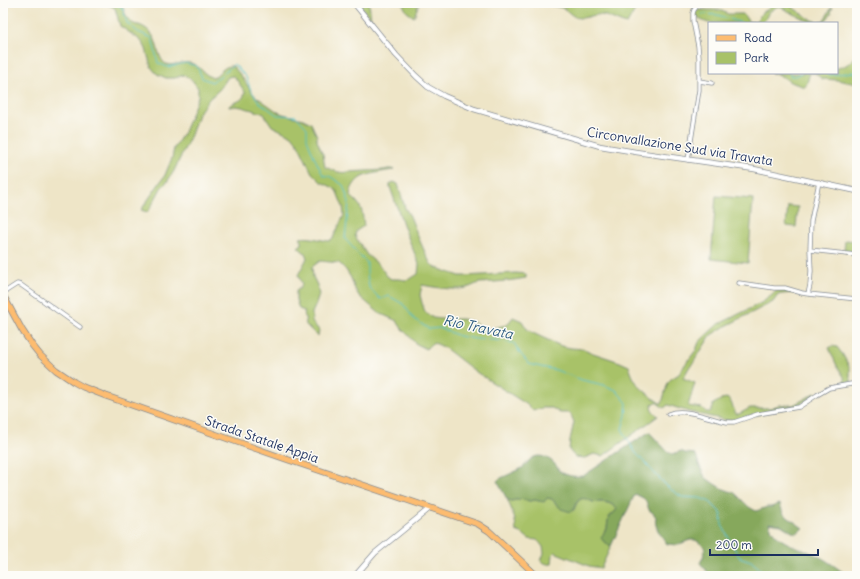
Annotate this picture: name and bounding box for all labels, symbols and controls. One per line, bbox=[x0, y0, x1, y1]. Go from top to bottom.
legend bbox=[708, 22, 838, 74]
text: Road bbox=[744, 30, 772, 45]
text: Park bbox=[744, 50, 769, 65]
street label: Circonvallazione Sud via Travata bbox=[586, 123, 774, 170]
water label: Rio Travata bbox=[442, 311, 515, 343]
street label: Strada Statale Appia bbox=[203, 412, 321, 467]
scale bar bbox=[710, 531, 818, 557]
text: 200 m bbox=[716, 537, 752, 552]

